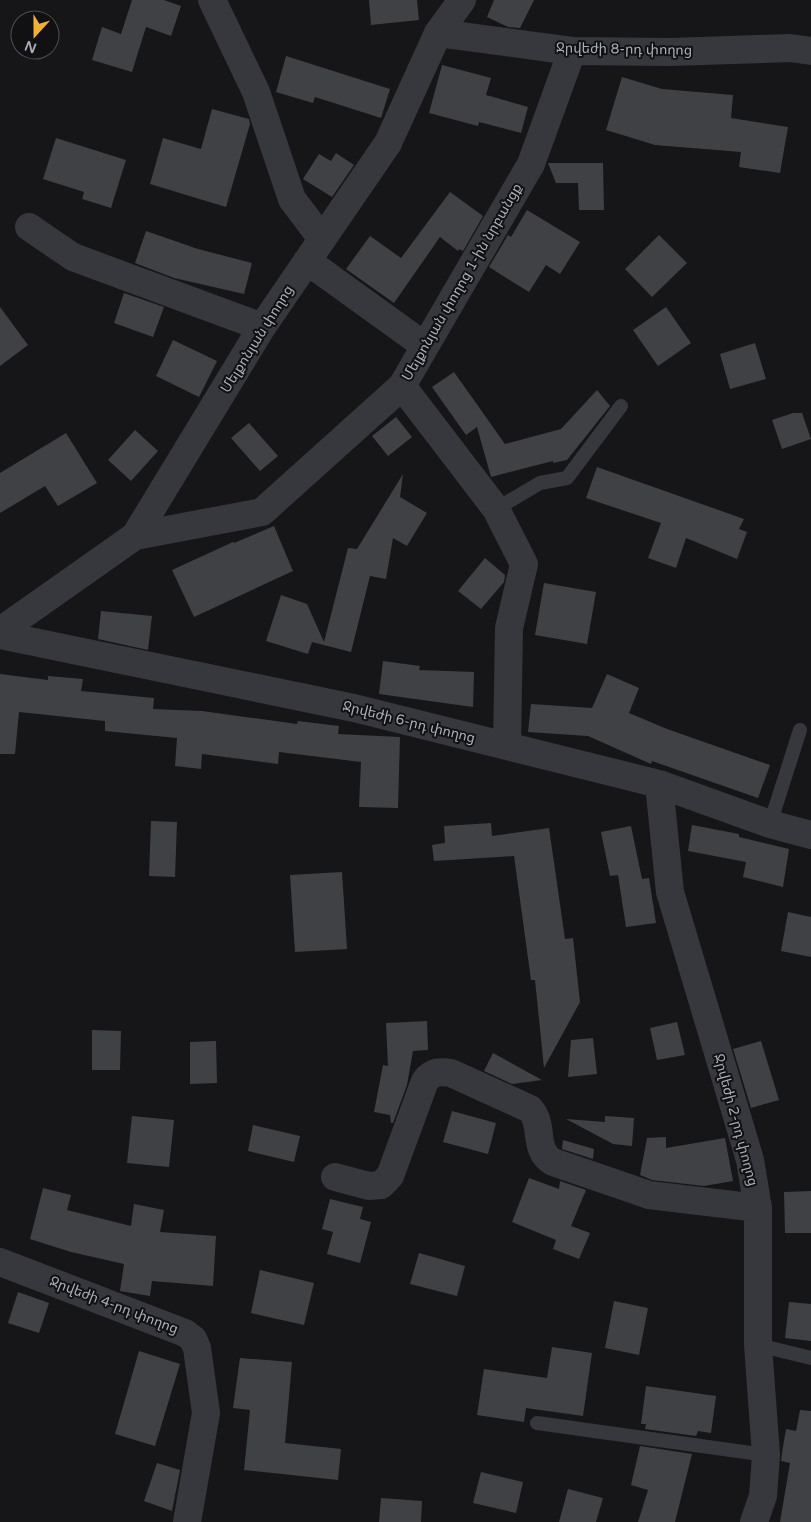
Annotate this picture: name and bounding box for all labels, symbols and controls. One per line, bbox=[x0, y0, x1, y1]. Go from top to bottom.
north arrow bbox=[10, 10, 60, 60]
text: N bbox=[22, 37, 39, 57]
street label: Ջրվեժի 8-րդ փողոց bbox=[556, 39, 692, 59]
street label: Մելքոնյան փողոց 1-ին նրբանցք bbox=[398, 180, 526, 384]
street label: Մելքոնյան փողոց bbox=[217, 282, 297, 396]
street label: Ջրվեժի 6-րդ փողոց bbox=[341, 697, 477, 747]
street label: Ջրվեժի 2-րդ փողոց bbox=[710, 1052, 762, 1188]
street label: Ջրվեժի 4-րդ փողոց bbox=[47, 1273, 181, 1337]

